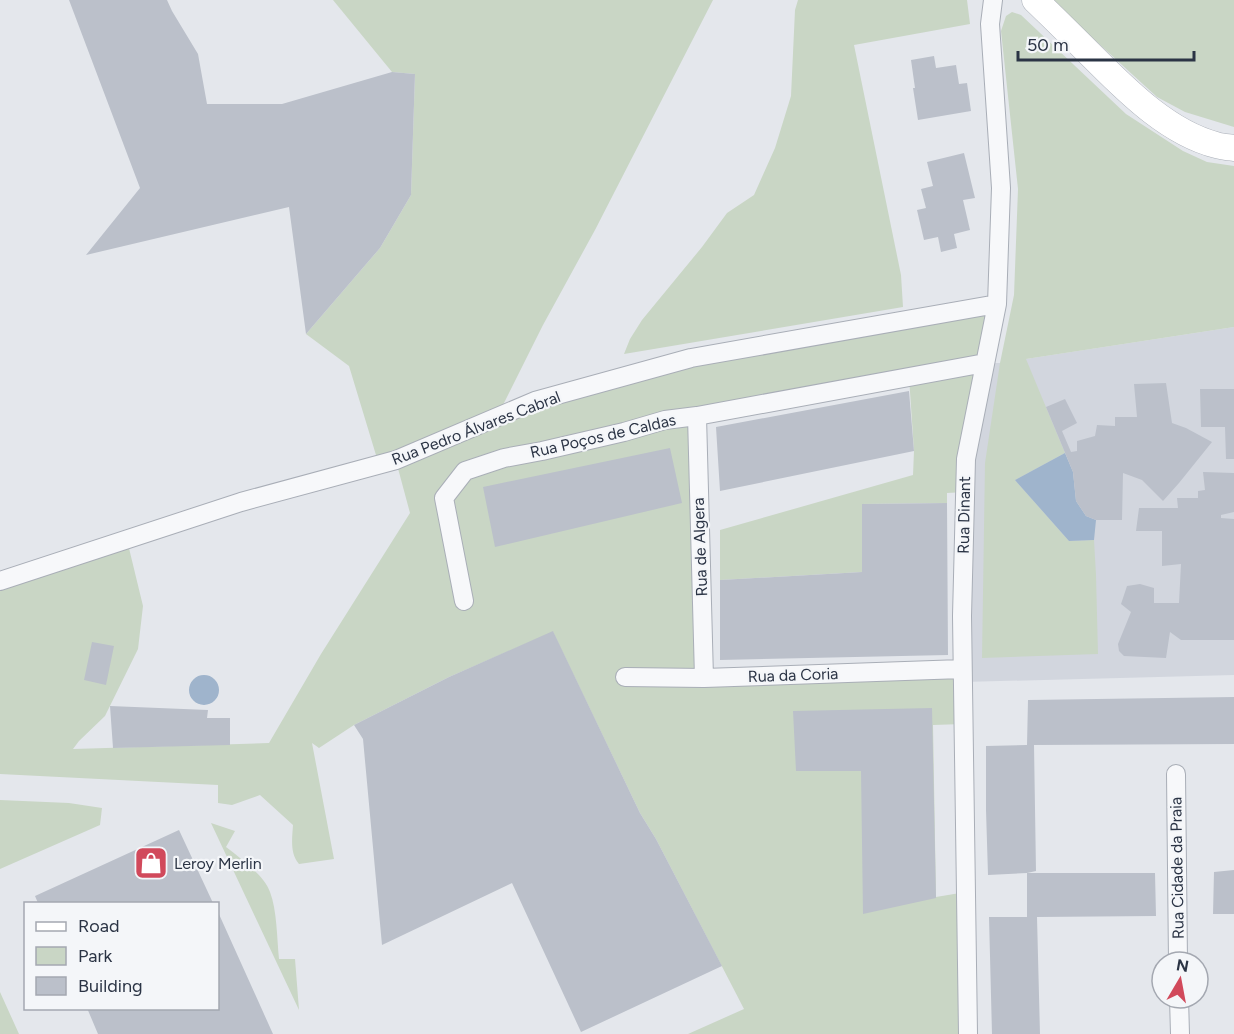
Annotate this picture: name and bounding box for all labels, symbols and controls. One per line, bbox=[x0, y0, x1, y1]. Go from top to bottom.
scale bar bbox=[1018, 24, 1194, 62]
text: 50 m bbox=[1027, 34, 1069, 56]
street label: Rua Pedro Álvares Cabral bbox=[389, 387, 563, 469]
street label: Rua Poços de Caldas bbox=[528, 410, 678, 462]
street label: Rua Dinant bbox=[954, 476, 974, 554]
street label: Rua de Algera bbox=[689, 497, 711, 597]
street label: Rua da Coria bbox=[747, 664, 839, 686]
street label: Rua Cidade da Praia bbox=[1166, 797, 1188, 939]
shop icon: Leroy Merlin bbox=[133, 845, 169, 881]
place label: Leroy Merlin bbox=[174, 854, 262, 873]
legend bbox=[24, 902, 219, 1010]
text: Road bbox=[78, 915, 119, 937]
text: Park bbox=[78, 945, 113, 967]
north arrow bbox=[1150, 950, 1210, 1010]
text: N bbox=[1175, 955, 1190, 976]
text: Building bbox=[78, 975, 143, 997]

